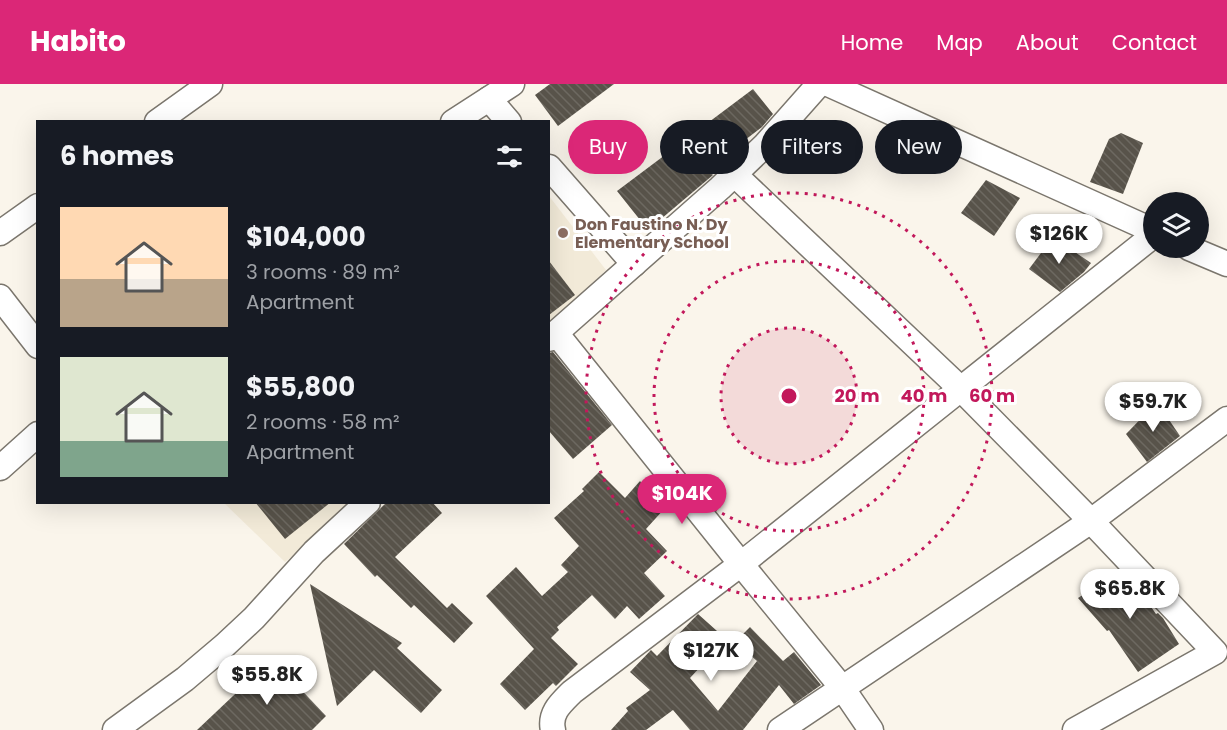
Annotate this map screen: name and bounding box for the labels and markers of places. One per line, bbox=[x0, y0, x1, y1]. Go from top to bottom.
place label: Don Faustino N. Dy Elementary School bbox=[575, 213, 729, 254]
pin: $126K bbox=[1017, 214, 1101, 265]
marker: Don Faustino N. Dy Elementary School bbox=[556, 226, 570, 240]
pin: $59.7K bbox=[1104, 382, 1202, 433]
centre of rings bbox=[779, 386, 799, 406]
pin: $104K bbox=[640, 474, 724, 525]
pin: $65.8K bbox=[1081, 569, 1179, 620]
pin: $127K bbox=[669, 631, 753, 682]
pin: $55.8K bbox=[218, 655, 316, 706]

